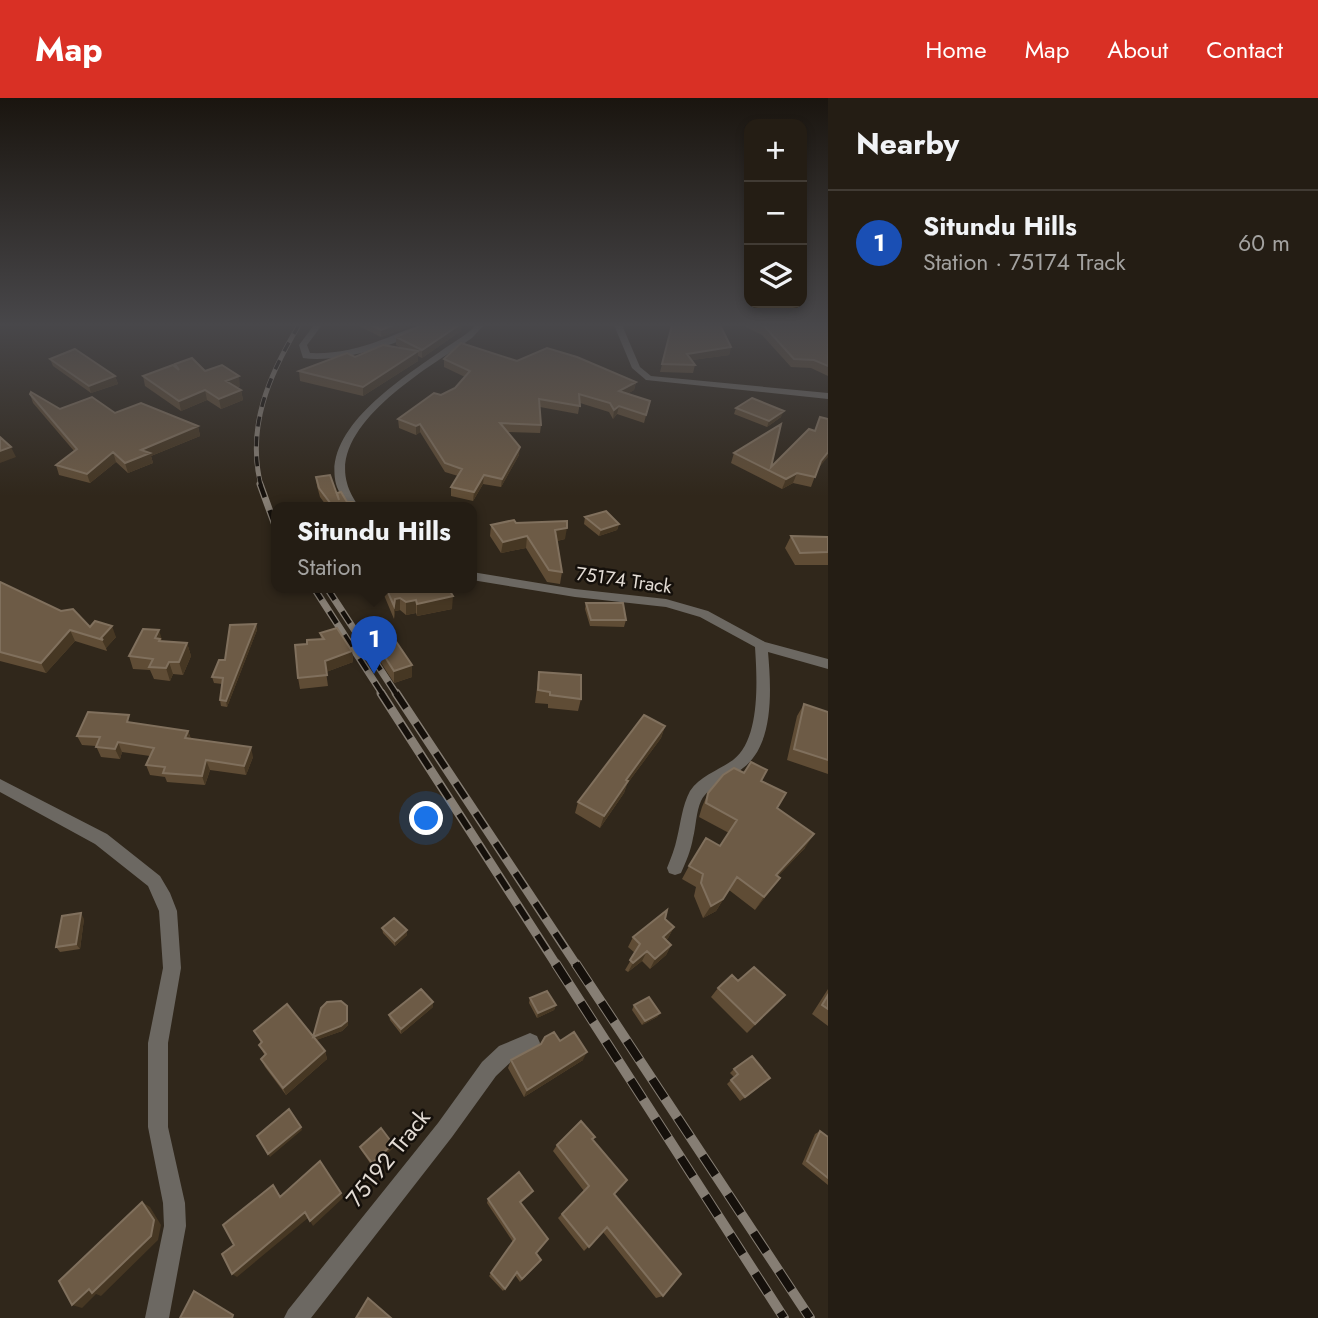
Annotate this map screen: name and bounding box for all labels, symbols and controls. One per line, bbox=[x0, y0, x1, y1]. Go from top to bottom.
text: Map bbox=[35, 26, 103, 73]
text: Home bbox=[925, 32, 987, 67]
text: Map bbox=[1025, 32, 1069, 67]
text: About bbox=[1107, 32, 1168, 67]
text: Contact bbox=[1206, 32, 1283, 67]
map controls bbox=[744, 119, 807, 308]
button: + bbox=[744, 119, 807, 182]
text: Nearby bbox=[856, 122, 959, 165]
button: − bbox=[744, 182, 807, 245]
text: Situndu Hills bbox=[923, 207, 1077, 245]
text: 1 bbox=[873, 226, 885, 260]
text: 60 m bbox=[1238, 226, 1290, 260]
button: layers bbox=[744, 245, 807, 308]
text: Station · 75174 Track bbox=[923, 245, 1126, 279]
popup bbox=[271, 502, 477, 593]
text: Situndu Hills bbox=[297, 512, 451, 550]
text: Station bbox=[297, 550, 362, 584]
street label: 75174 Track bbox=[574, 560, 674, 600]
pin: 1 bbox=[351, 616, 397, 674]
your location bbox=[409, 801, 443, 835]
street label: 75192 Track bbox=[338, 1101, 439, 1214]

